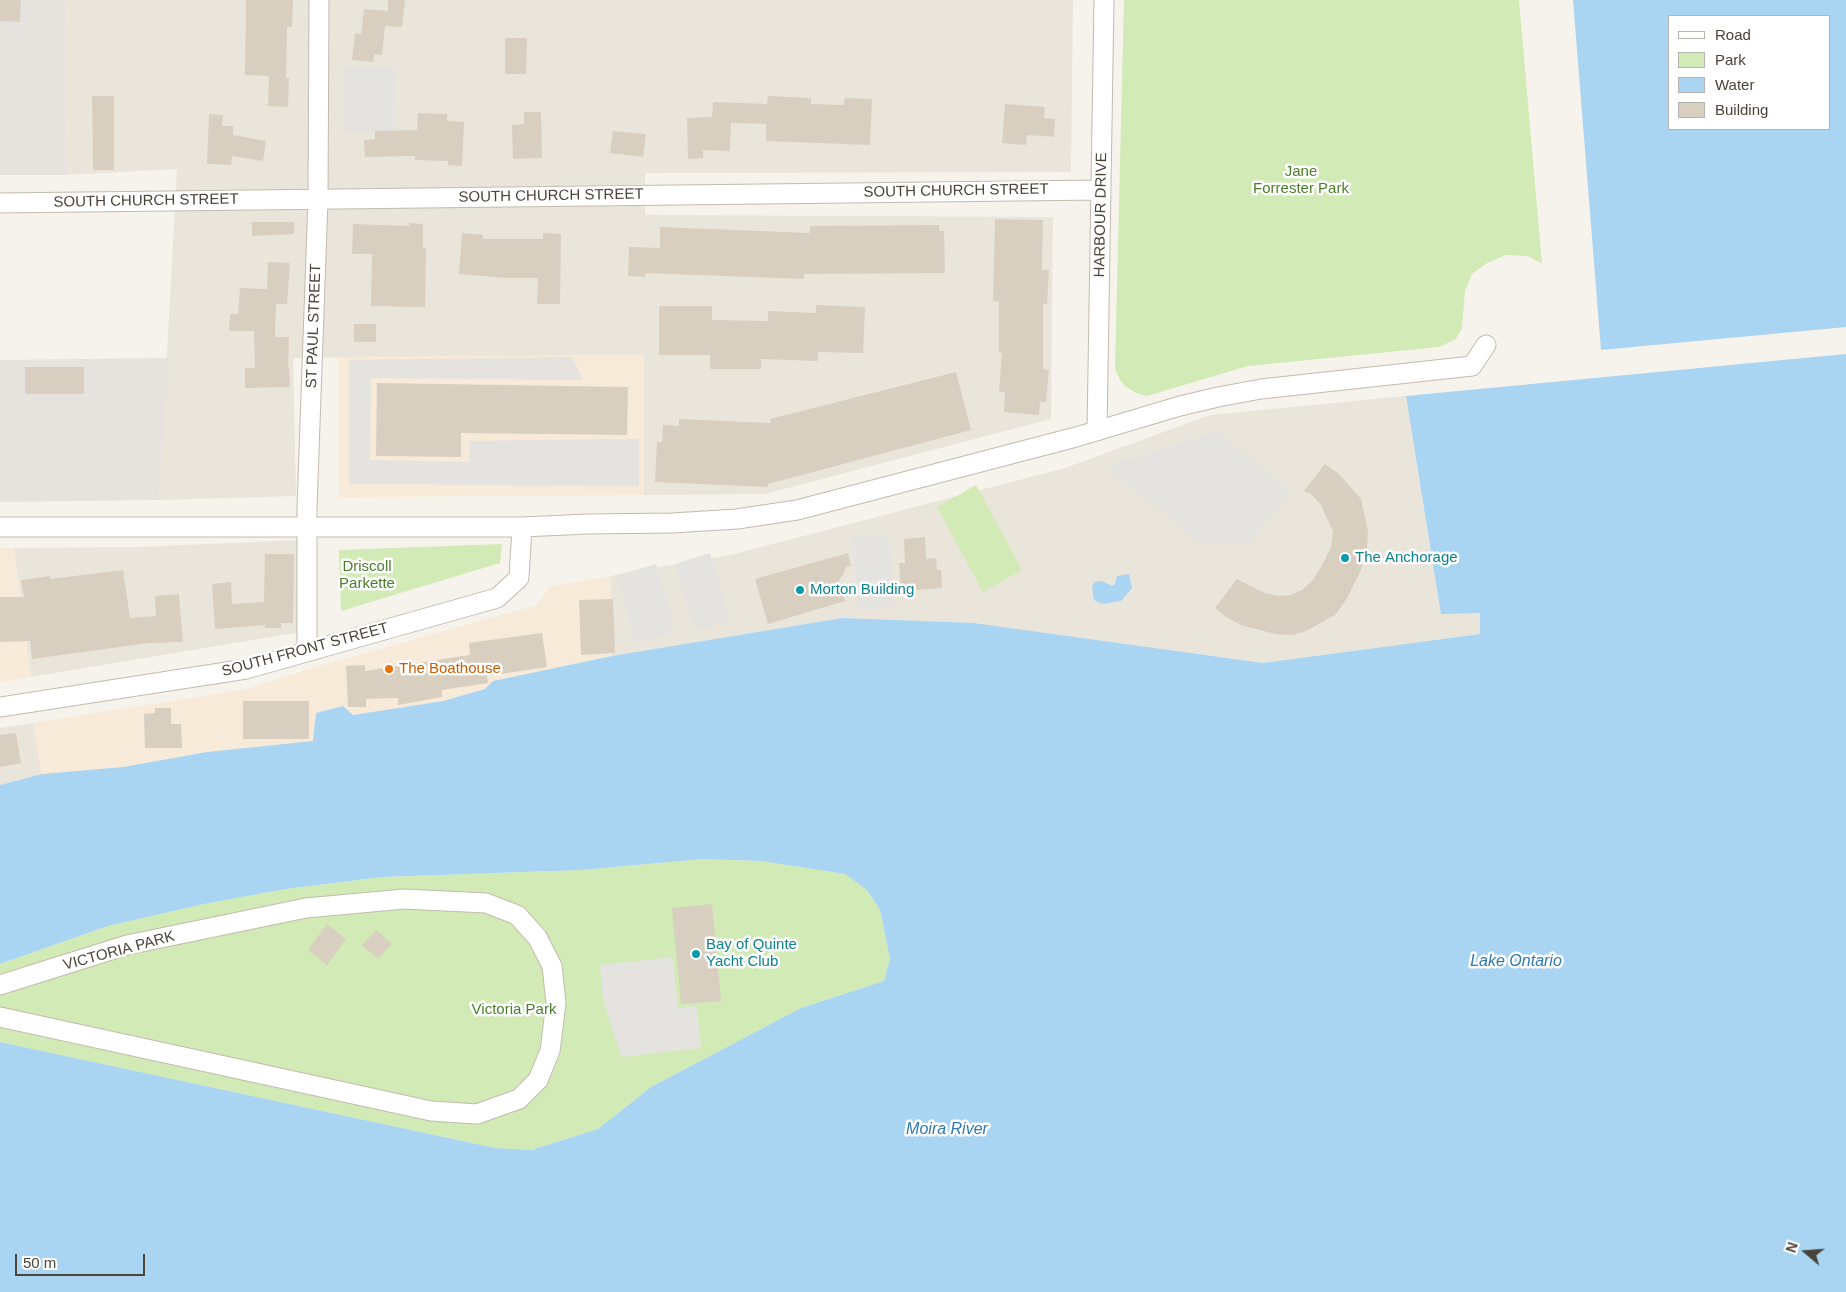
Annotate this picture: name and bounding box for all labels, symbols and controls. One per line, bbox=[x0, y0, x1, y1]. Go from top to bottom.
legend bbox=[1668, 15, 1831, 130]
text: Road bbox=[1715, 26, 1751, 43]
text: Park bbox=[1715, 51, 1746, 68]
text: Water bbox=[1715, 76, 1754, 93]
text: Building bbox=[1715, 101, 1768, 118]
street label: HARBOUR DRIVE bbox=[1091, 152, 1111, 278]
park label: Jane Forrester Park bbox=[1253, 163, 1349, 198]
street label: SOUTH CHURCH STREET bbox=[863, 180, 1049, 202]
street label: SOUTH CHURCH STREET bbox=[458, 185, 644, 207]
street label: SOUTH CHURCH STREET bbox=[53, 190, 239, 212]
street label: ST PAUL STREET bbox=[303, 263, 325, 389]
place label: The Anchorage bbox=[1355, 549, 1458, 567]
marker: The Anchorage bbox=[1339, 552, 1351, 564]
park label: Driscoll Parkette bbox=[339, 558, 395, 593]
place label: Morton Building bbox=[810, 581, 914, 599]
marker: Morton Building bbox=[794, 584, 806, 596]
street label: SOUTH FRONT STREET bbox=[220, 619, 390, 681]
place label: The Boathouse bbox=[399, 660, 501, 678]
marker: The Boathouse bbox=[383, 663, 395, 675]
street label: VICTORIA PARK bbox=[61, 927, 177, 975]
place label: Bay of Quinte Yacht Club bbox=[706, 936, 797, 971]
marker: Bay of Quinte Yacht Club bbox=[690, 948, 702, 960]
water label: Lake Ontario bbox=[1470, 952, 1562, 972]
park label: Victoria Park bbox=[472, 1001, 556, 1019]
water label: Moira River bbox=[906, 1120, 988, 1140]
north arrow bbox=[1781, 1227, 1831, 1277]
text: N bbox=[1783, 1240, 1801, 1255]
scale bar bbox=[18, 1244, 148, 1276]
text: 50 m bbox=[23, 1254, 56, 1271]

